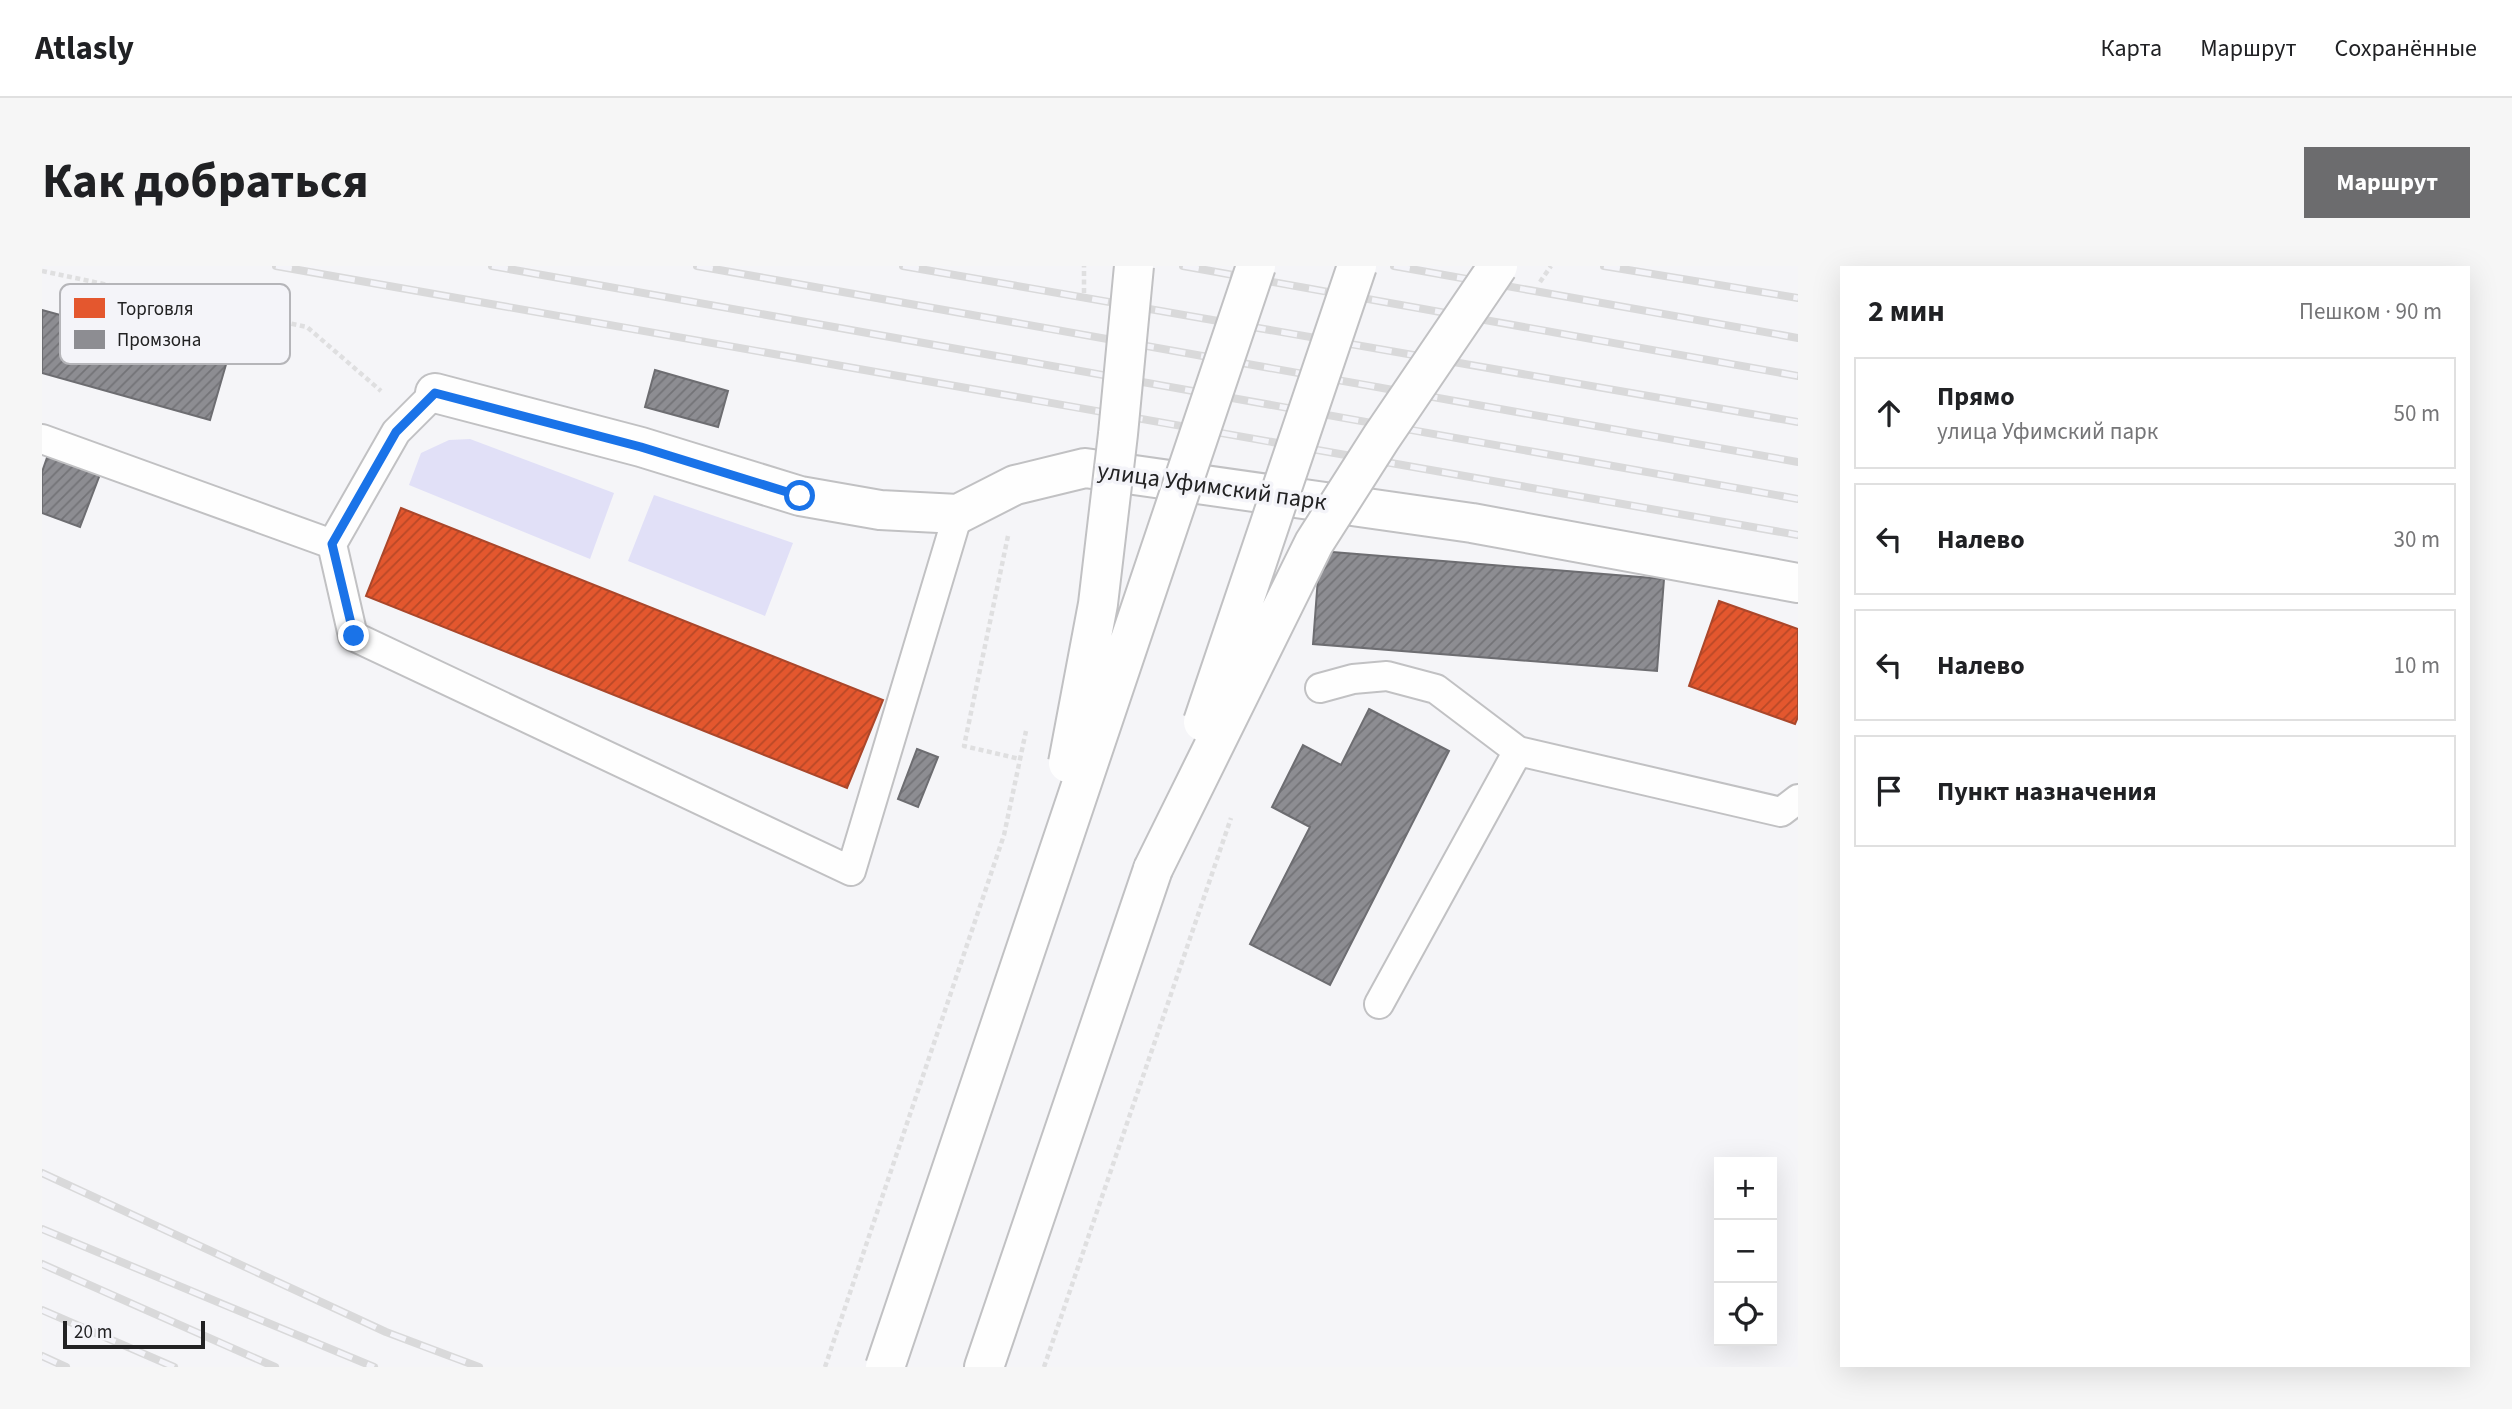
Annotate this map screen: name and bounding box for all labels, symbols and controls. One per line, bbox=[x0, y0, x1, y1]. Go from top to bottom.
text: Atlasly bbox=[35, 25, 134, 72]
text: Карта bbox=[2101, 31, 2162, 66]
text: Маршрут bbox=[2200, 31, 2296, 66]
text: Сохранённые bbox=[2334, 31, 2477, 66]
text: Как добраться bbox=[42, 147, 369, 217]
button: Маршрут bbox=[2304, 147, 2470, 218]
legend bbox=[60, 284, 290, 364]
text: 2 мин bbox=[1868, 290, 1945, 333]
text: Пешком · 90 m bbox=[2299, 295, 2442, 328]
text: Торговля bbox=[117, 296, 194, 323]
text: Промзона bbox=[117, 327, 201, 354]
text: Прямо bbox=[1937, 378, 2015, 415]
icon: ahead bbox=[1870, 394, 1908, 432]
text: 50 m bbox=[2393, 397, 2440, 430]
text: улица Уфимский парк bbox=[1937, 415, 2158, 448]
street label: улица Уфимский парк bbox=[1095, 453, 1329, 520]
route start bbox=[784, 480, 815, 511]
icon: left bbox=[1870, 520, 1908, 558]
text: Налево bbox=[1937, 521, 2025, 558]
text: 30 m bbox=[2393, 523, 2440, 556]
route end bbox=[338, 620, 369, 651]
icon: left bbox=[1870, 646, 1908, 684]
text: Налево bbox=[1937, 647, 2025, 684]
text: 10 m bbox=[2393, 649, 2440, 682]
icon: arrive bbox=[1870, 772, 1908, 810]
text: Пункт назначения bbox=[1937, 773, 2157, 810]
map controls bbox=[1714, 1157, 1777, 1346]
button: + bbox=[1714, 1157, 1777, 1220]
button: − bbox=[1714, 1220, 1777, 1283]
button: locate bbox=[1714, 1283, 1777, 1346]
scale bar bbox=[63, 1318, 205, 1350]
text: 20 m bbox=[74, 1319, 112, 1346]

